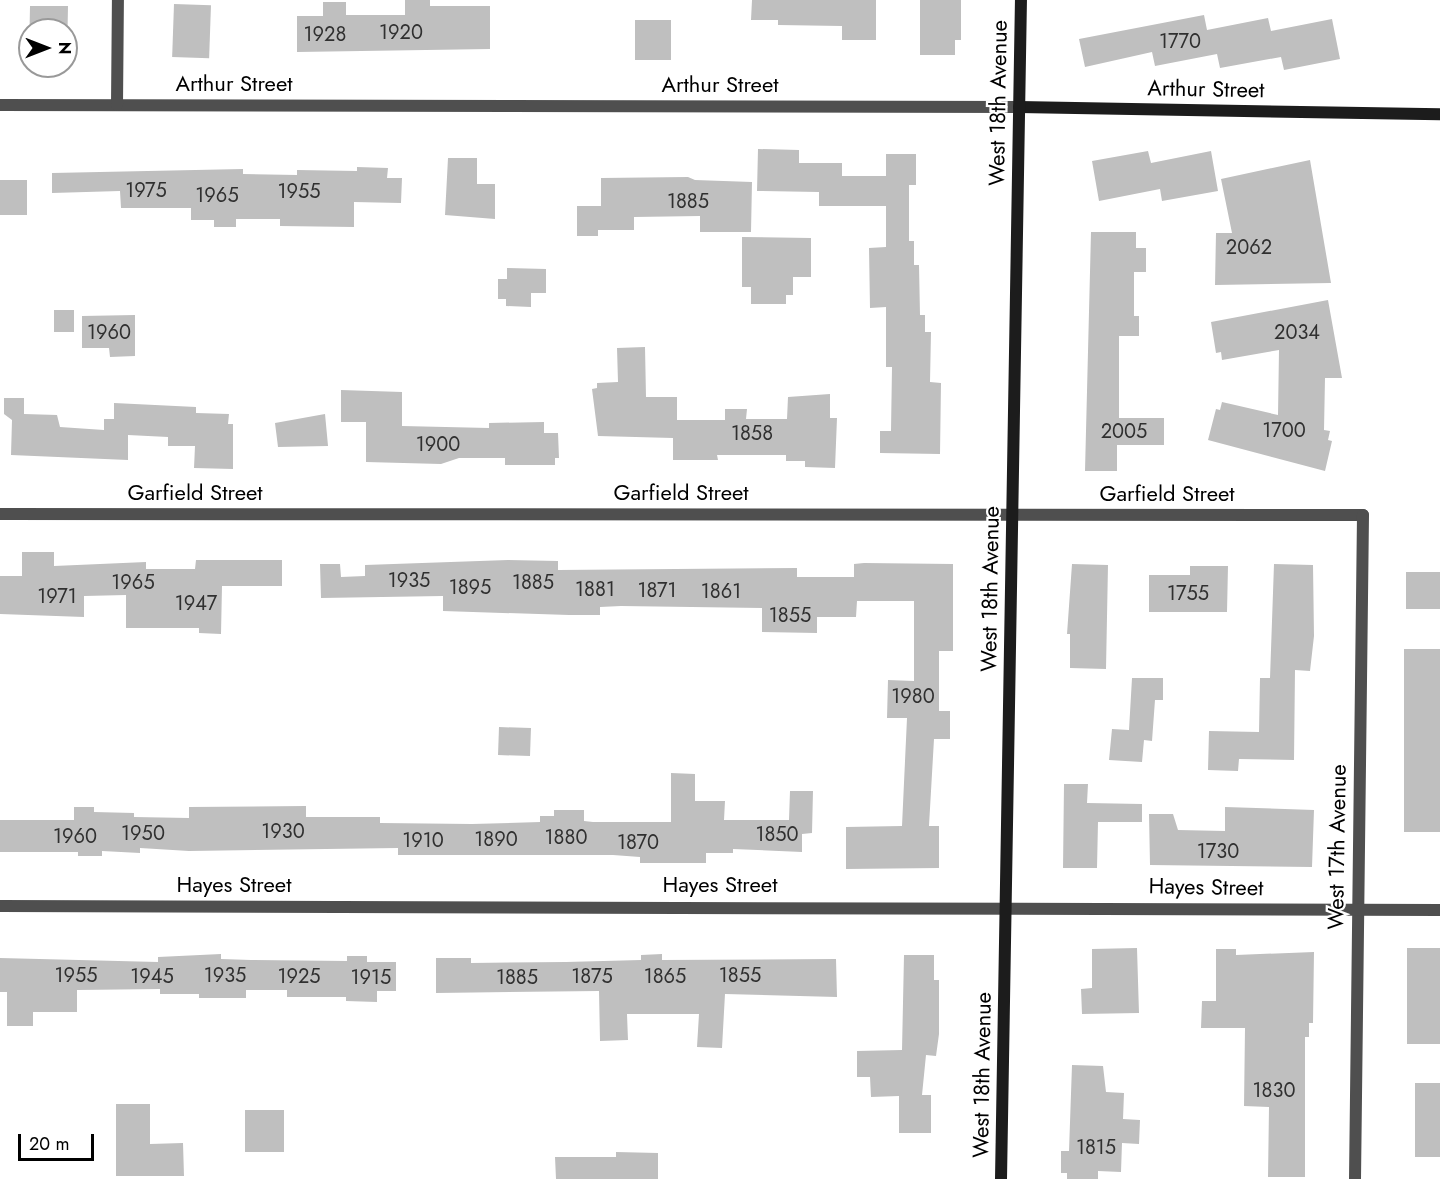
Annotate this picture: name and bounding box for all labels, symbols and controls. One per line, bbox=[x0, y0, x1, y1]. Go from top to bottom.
north arrow bbox=[18, 18, 78, 78]
house number: 1920 bbox=[379, 20, 423, 44]
street label: West 18th Avenue bbox=[983, 20, 1013, 186]
house number: 1928 bbox=[304, 22, 346, 46]
house number: 1770 bbox=[1159, 29, 1201, 53]
text: N bbox=[53, 42, 76, 54]
street label: Arthur Street bbox=[175, 71, 293, 97]
street label: Arthur Street bbox=[661, 72, 779, 98]
street label: Arthur Street bbox=[1147, 75, 1265, 103]
house number: 1975 bbox=[125, 178, 167, 202]
house number: 1955 bbox=[277, 179, 321, 203]
house number: 1965 bbox=[195, 183, 239, 207]
house number: 1885 bbox=[667, 189, 709, 213]
house number: 2062 bbox=[1226, 235, 1272, 259]
house number: 1960 bbox=[87, 320, 131, 344]
house number: 2034 bbox=[1274, 320, 1320, 344]
house number: 1700 bbox=[1262, 418, 1306, 442]
house number: 2005 bbox=[1101, 419, 1147, 443]
house number: 1858 bbox=[731, 421, 773, 445]
house number: 1900 bbox=[416, 432, 460, 456]
street label: Garfield Street bbox=[127, 480, 263, 506]
street label: Garfield Street bbox=[613, 480, 749, 506]
street label: Garfield Street bbox=[1099, 481, 1235, 507]
street label: West 18th Avenue bbox=[975, 506, 1005, 672]
house number: 1935 bbox=[388, 568, 430, 592]
house number: 1965 bbox=[111, 570, 155, 594]
house number: 1885 bbox=[512, 570, 554, 594]
house number: 1895 bbox=[449, 575, 491, 599]
house number: 1881 bbox=[575, 577, 615, 601]
house number: 1871 bbox=[637, 578, 677, 602]
house number: 1861 bbox=[701, 579, 741, 603]
house number: 1755 bbox=[1167, 581, 1209, 605]
house number: 1971 bbox=[37, 584, 77, 608]
house number: 1947 bbox=[175, 591, 217, 615]
house number: 1855 bbox=[769, 603, 811, 627]
house number: 1980 bbox=[891, 684, 935, 708]
street label: West 17th Avenue bbox=[1322, 764, 1352, 930]
house number: 1930 bbox=[261, 819, 305, 843]
house number: 1950 bbox=[121, 821, 165, 845]
house number: 1850 bbox=[755, 822, 799, 846]
house number: 1960 bbox=[53, 824, 97, 848]
house number: 1880 bbox=[545, 825, 587, 849]
house number: 1890 bbox=[474, 827, 518, 851]
house number: 1910 bbox=[402, 828, 444, 852]
house number: 1870 bbox=[617, 830, 659, 854]
house number: 1730 bbox=[1197, 839, 1239, 863]
street label: Hayes Street bbox=[177, 872, 291, 898]
street label: Hayes Street bbox=[663, 872, 777, 898]
street label: Hayes Street bbox=[1148, 873, 1264, 901]
house number: 1955 bbox=[54, 963, 98, 987]
house number: 1935 bbox=[204, 963, 246, 987]
house number: 1855 bbox=[719, 963, 761, 987]
house number: 1945 bbox=[130, 964, 174, 988]
house number: 1925 bbox=[277, 964, 321, 988]
house number: 1875 bbox=[571, 964, 613, 988]
house number: 1865 bbox=[644, 964, 686, 988]
house number: 1915 bbox=[351, 965, 391, 989]
house number: 1885 bbox=[496, 965, 538, 989]
street label: West 18th Avenue bbox=[967, 992, 997, 1158]
house number: 1830 bbox=[1253, 1078, 1295, 1102]
scale bar bbox=[21, 1122, 98, 1160]
text: 20 m bbox=[29, 1131, 69, 1157]
house number: 1815 bbox=[1076, 1135, 1116, 1159]

